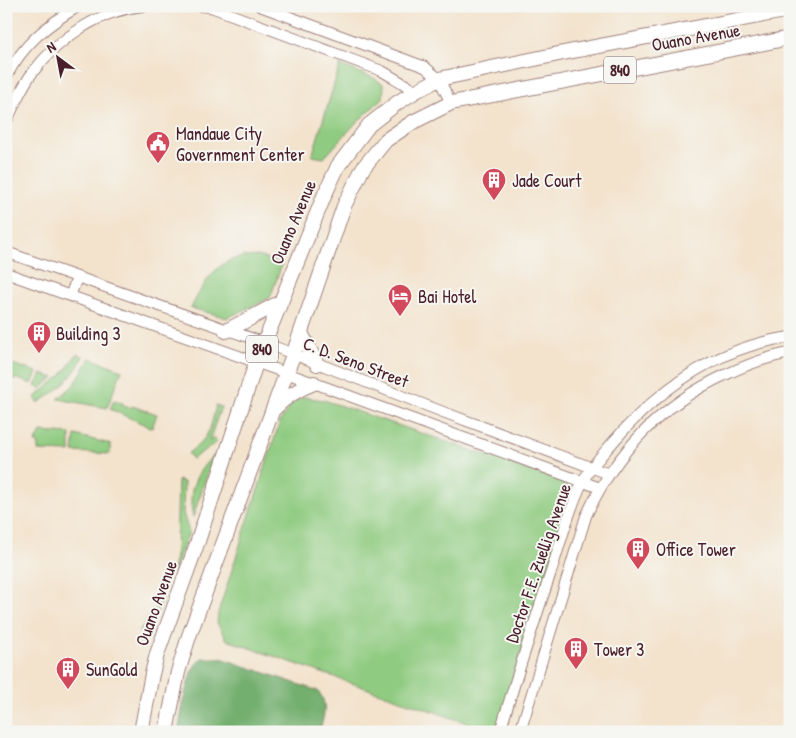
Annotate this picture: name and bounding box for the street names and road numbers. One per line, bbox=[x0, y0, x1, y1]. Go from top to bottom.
street label: Ouano Avenue bbox=[650, 17, 742, 57]
road number: 840 bbox=[604, 56, 636, 84]
street label: Ouano Avenue bbox=[264, 176, 322, 268]
street label: C. D. Seno Street bbox=[300, 330, 413, 394]
road number: 840 bbox=[246, 336, 278, 362]
street label: Doctor F.E. Zuellig Avenue bbox=[499, 480, 577, 646]
street label: Ouano Avenue bbox=[129, 557, 183, 649]

